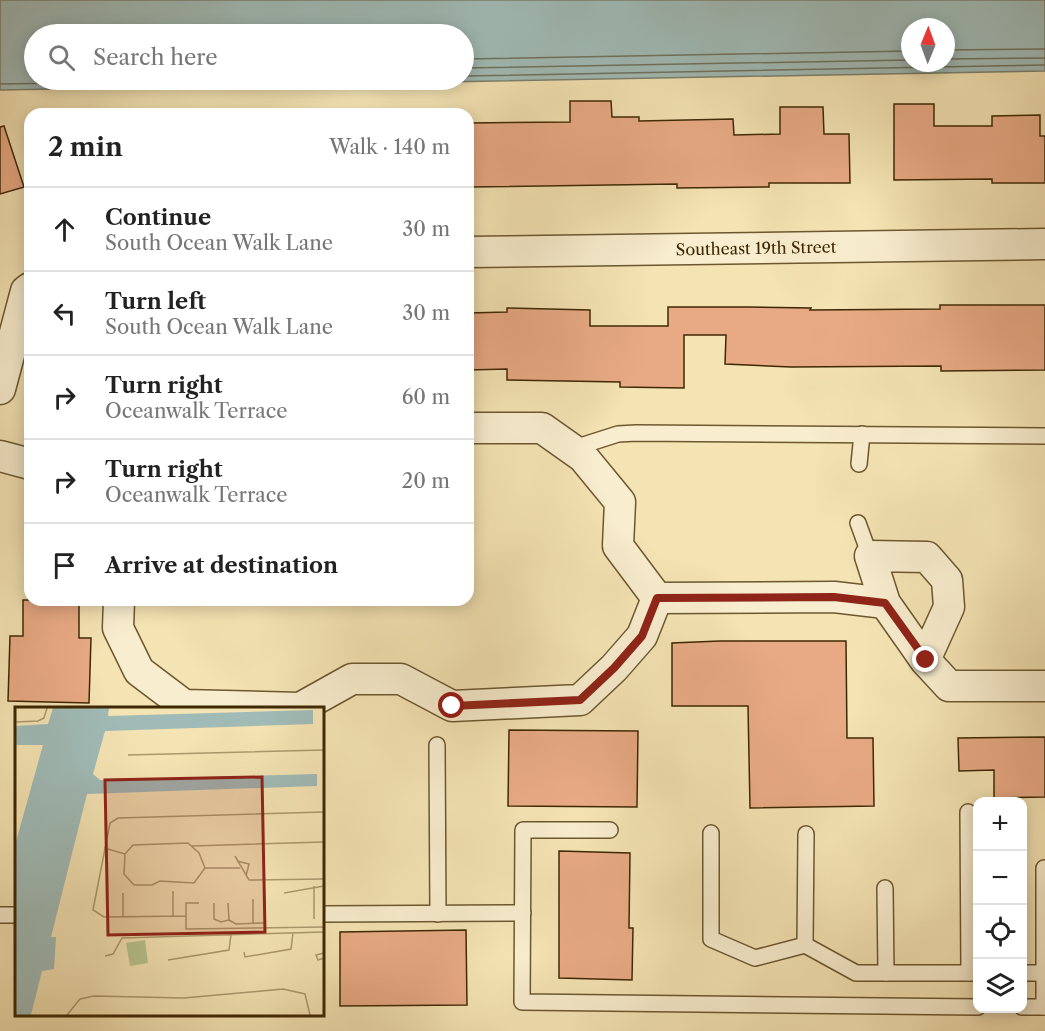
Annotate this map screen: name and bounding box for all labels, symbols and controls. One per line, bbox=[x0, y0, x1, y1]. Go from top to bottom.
north arrow bbox=[901, 18, 955, 72]
search box bbox=[24, 24, 474, 90]
icon: search bbox=[45, 41, 78, 74]
text: Search here bbox=[93, 44, 218, 71]
text: 2 min bbox=[48, 131, 123, 163]
text: Walk · 140 m bbox=[329, 135, 450, 159]
text: Continue bbox=[105, 204, 211, 231]
icon: ahead bbox=[48, 213, 81, 246]
text: 30 m bbox=[402, 217, 450, 241]
text: South Ocean Walk Lane bbox=[105, 231, 333, 255]
street label: Southeast 19th Street bbox=[676, 237, 837, 259]
text: Turn left bbox=[105, 288, 206, 315]
icon: left bbox=[48, 297, 81, 330]
text: 30 m bbox=[402, 301, 450, 325]
text: South Ocean Walk Lane bbox=[105, 315, 333, 339]
text: Turn right bbox=[105, 372, 223, 399]
icon: right bbox=[48, 381, 81, 414]
text: 60 m bbox=[402, 385, 450, 409]
text: Oceanwalk Terrace bbox=[105, 399, 288, 423]
text: Turn right bbox=[105, 456, 223, 483]
icon: right bbox=[48, 465, 81, 498]
text: 20 m bbox=[402, 469, 450, 493]
text: Oceanwalk Terrace bbox=[105, 483, 288, 507]
icon: arrive bbox=[48, 549, 81, 582]
text: Arrive at destination bbox=[105, 552, 338, 579]
route end bbox=[912, 646, 938, 672]
route start bbox=[438, 692, 464, 718]
inset map bbox=[15, 707, 324, 1016]
map controls bbox=[973, 797, 1027, 1013]
button: + bbox=[973, 797, 1027, 851]
button: − bbox=[973, 851, 1027, 905]
button: locate bbox=[973, 905, 1027, 959]
button: layers bbox=[973, 959, 1027, 1013]

